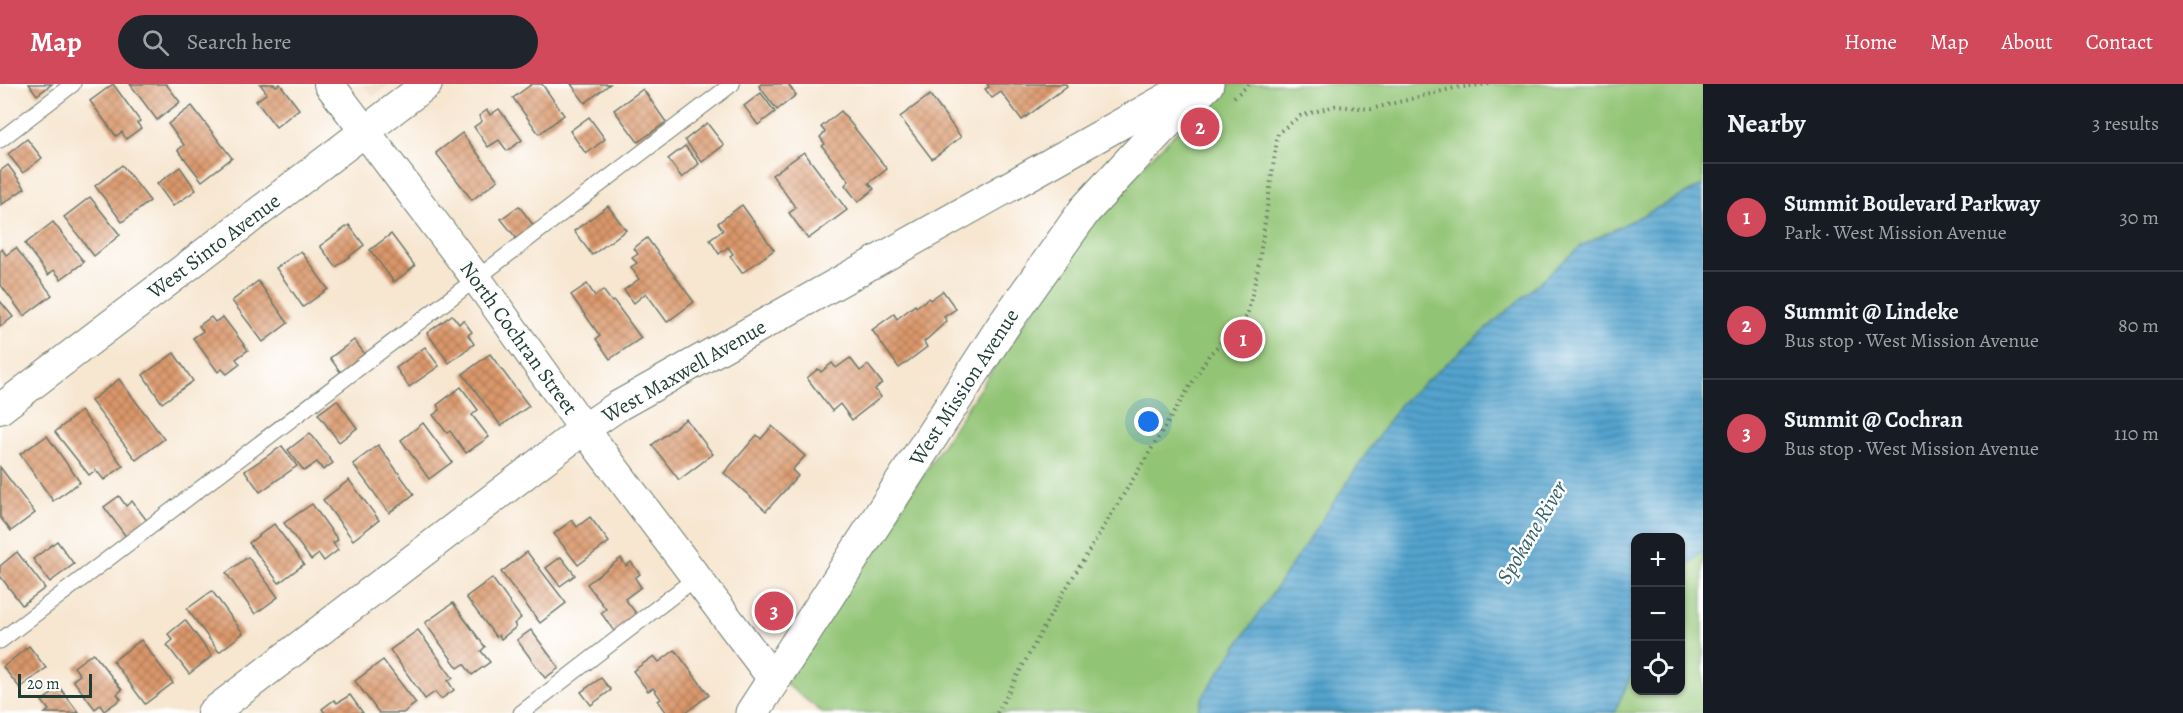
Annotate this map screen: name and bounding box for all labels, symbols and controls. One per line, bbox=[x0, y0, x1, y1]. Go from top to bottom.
search box bbox=[118, 15, 538, 69]
text: Map bbox=[30, 23, 82, 61]
icon: search bbox=[139, 26, 172, 59]
text: Search here bbox=[187, 27, 291, 57]
text: Home bbox=[1844, 28, 1897, 56]
text: Map bbox=[1930, 28, 1968, 56]
text: About bbox=[2001, 28, 2053, 56]
text: Contact bbox=[2086, 28, 2153, 56]
pin: 2 bbox=[1180, 104, 1220, 150]
text: Nearby bbox=[1727, 106, 1806, 141]
text: 3 results bbox=[2092, 110, 2159, 137]
street label: West Sinto Avenue bbox=[141, 187, 286, 306]
text: Summit Boulevard Parkway bbox=[1784, 189, 2040, 219]
text: 1 bbox=[1743, 204, 1750, 231]
text: 30 m bbox=[2119, 204, 2159, 231]
text: Park · West Mission Avenue bbox=[1784, 219, 2007, 246]
street label: North Cochran Street bbox=[454, 255, 584, 421]
text: Summit @ Lindeke bbox=[1784, 297, 1959, 327]
street label: West Mission Avenue bbox=[902, 303, 1025, 472]
text: 2 bbox=[1742, 312, 1751, 339]
text: 80 m bbox=[2118, 312, 2159, 339]
street label: West Maxwell Avenue bbox=[596, 313, 771, 430]
pin: 1 bbox=[1224, 316, 1262, 362]
text: Bus stop · West Mission Avenue bbox=[1784, 327, 2039, 354]
text: Summit @ Cochran bbox=[1784, 405, 1963, 435]
your location bbox=[1134, 407, 1163, 436]
text: 3 bbox=[1742, 420, 1751, 447]
text: 110 m bbox=[2114, 420, 2159, 447]
text: Bus stop · West Mission Avenue bbox=[1784, 435, 2039, 462]
water label: Spokane River bbox=[1489, 474, 1575, 590]
map controls bbox=[1631, 533, 1685, 695]
button: + bbox=[1631, 533, 1685, 587]
button: − bbox=[1631, 587, 1685, 641]
pin: 3 bbox=[754, 588, 794, 634]
button: locate bbox=[1631, 641, 1685, 695]
scale bar bbox=[18, 671, 92, 698]
text: 20 m bbox=[27, 673, 60, 695]

